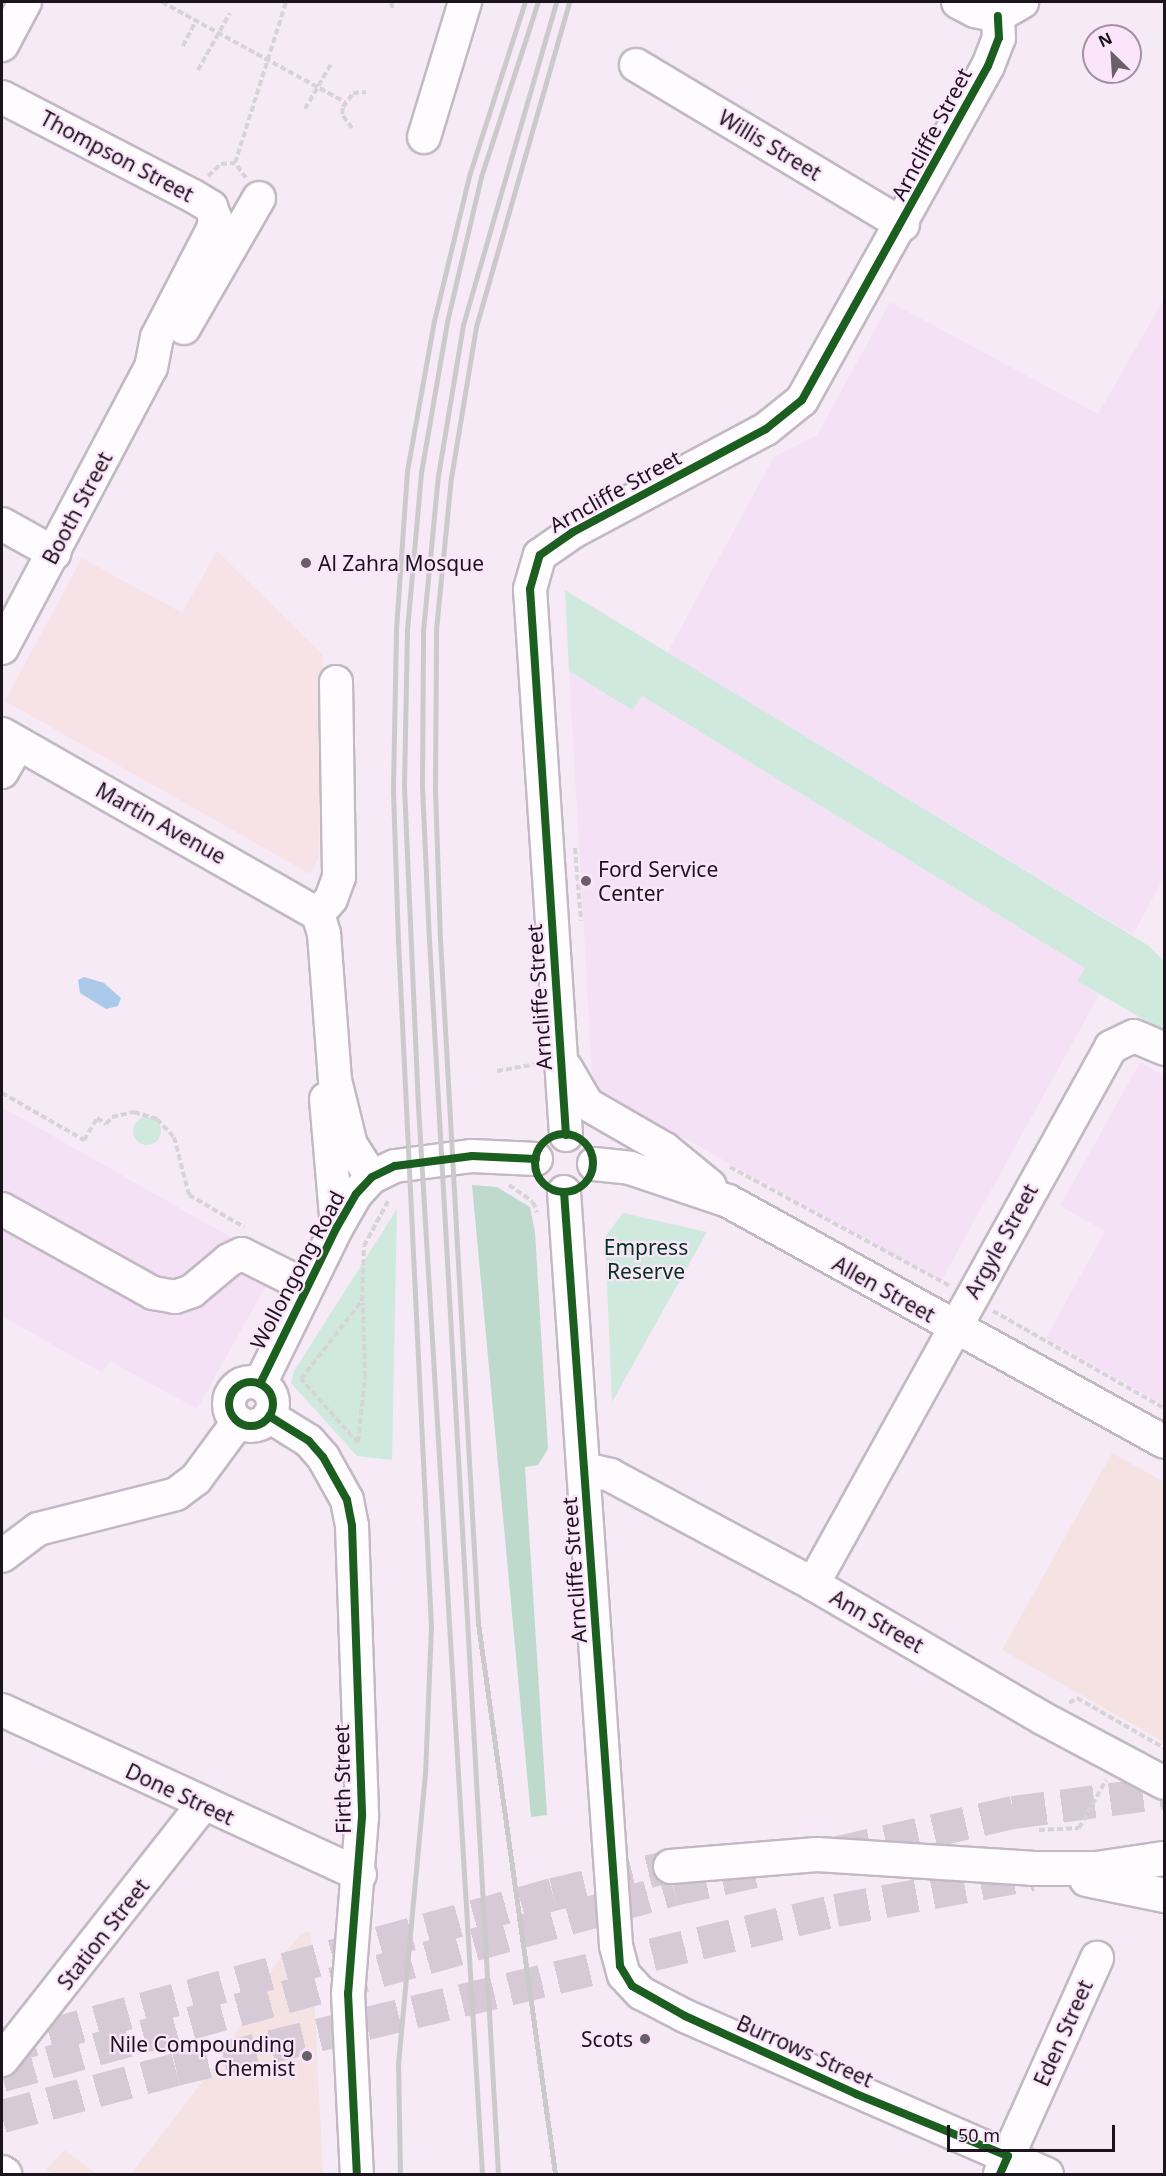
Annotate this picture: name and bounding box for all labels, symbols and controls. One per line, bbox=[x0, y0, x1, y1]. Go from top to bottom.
north arrow bbox=[1082, 24, 1142, 84]
text: N bbox=[1095, 27, 1116, 52]
street label: Arncliffe Street bbox=[886, 63, 976, 205]
street label: Willis Street bbox=[714, 104, 826, 186]
street label: Thompson Street bbox=[36, 105, 198, 207]
street label: Arncliffe Street bbox=[545, 444, 685, 538]
street label: Booth Street bbox=[37, 447, 117, 569]
place label: Al Zahra Mosque bbox=[318, 550, 484, 576]
marker: Al Zahra Mosque bbox=[299, 556, 313, 570]
street label: Martin Avenue bbox=[92, 777, 230, 869]
place label: Ford Service Center bbox=[598, 856, 718, 906]
marker: Ford Service Center bbox=[579, 874, 593, 888]
street label: Arncliffe Street bbox=[521, 923, 557, 1071]
street label: Argyle Street bbox=[959, 1179, 1043, 1303]
street label: Wollongong Road bbox=[245, 1186, 349, 1354]
park label: Empress Reserve bbox=[604, 1234, 688, 1284]
street label: Allen Street bbox=[828, 1251, 940, 1327]
street label: Arncliffe Street bbox=[556, 1496, 592, 1644]
street label: Ann Street bbox=[826, 1584, 928, 1658]
street label: Firth Street bbox=[328, 1724, 356, 1834]
street label: Done Street bbox=[122, 1758, 238, 1830]
street label: Station Street bbox=[52, 1874, 154, 1994]
street label: Eden Street bbox=[1028, 1976, 1098, 2090]
street label: Burrows Street bbox=[733, 2010, 877, 2092]
place label: Scots bbox=[581, 2026, 633, 2052]
place label: Nile Compounding Chemist bbox=[109, 2031, 295, 2081]
marker: Scots bbox=[638, 2032, 652, 2046]
marker: Nile Compounding Chemist bbox=[300, 2049, 314, 2063]
scale bar bbox=[950, 2113, 1118, 2151]
text: 50 m bbox=[958, 2123, 1000, 2147]

